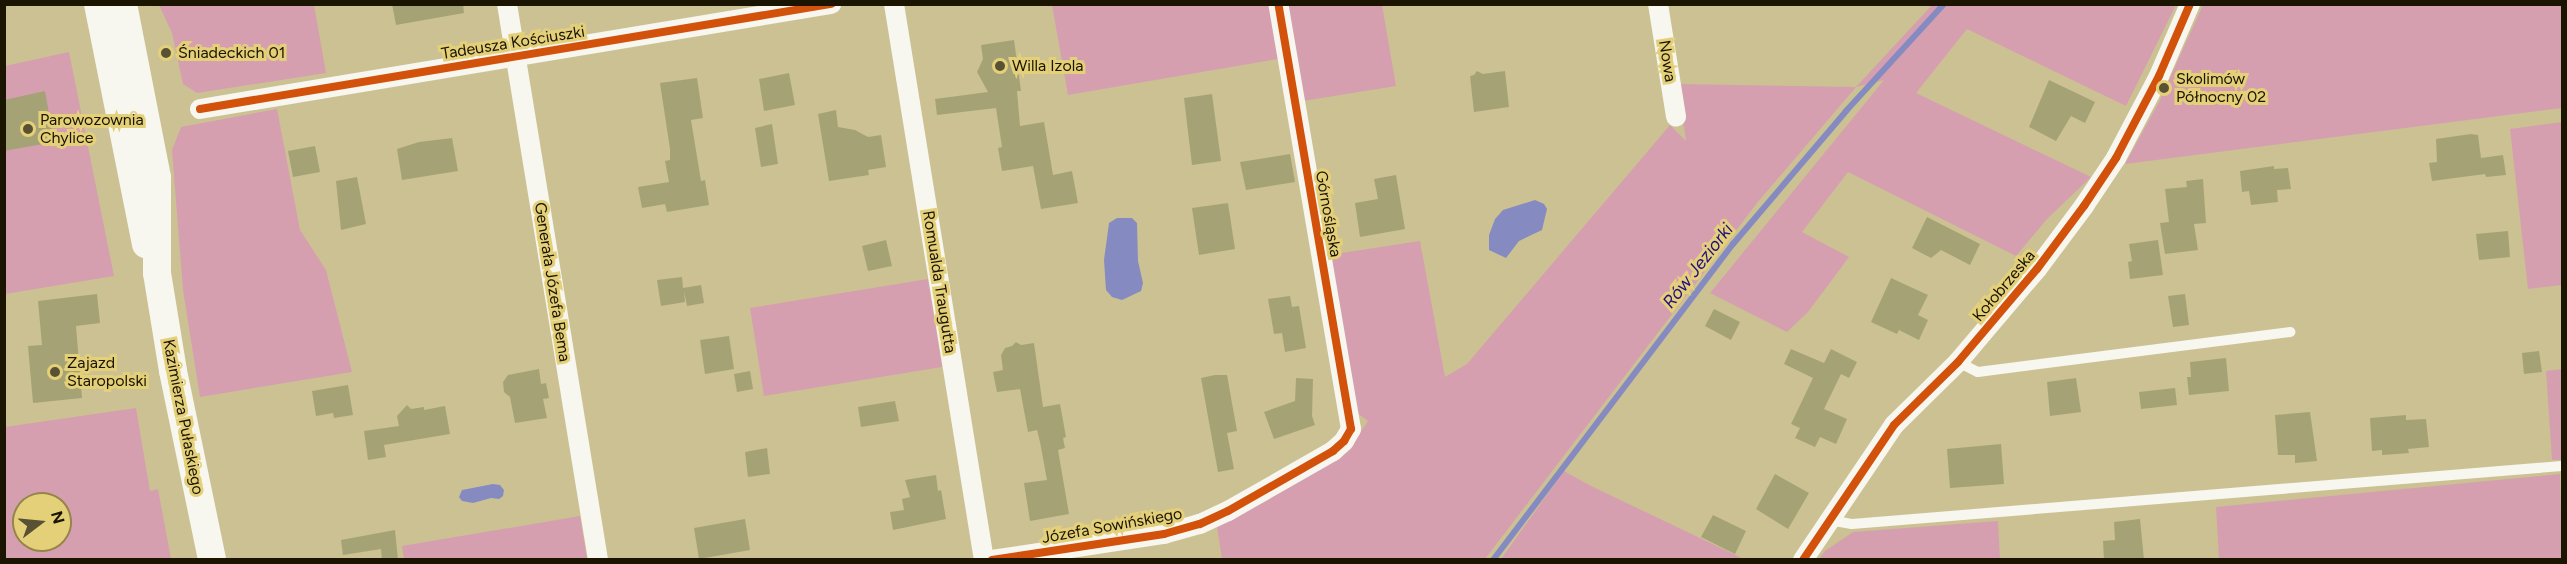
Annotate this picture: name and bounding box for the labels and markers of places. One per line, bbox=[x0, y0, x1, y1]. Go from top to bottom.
place label: Śniadeckich 01 bbox=[178, 43, 285, 63]
marker: Śniadeckich 01 bbox=[159, 46, 173, 60]
place label: Willa Izola bbox=[1012, 56, 1083, 76]
marker: Willa Izola bbox=[993, 59, 1007, 73]
place label: Skolimów Północny 02 bbox=[2176, 69, 2266, 107]
marker: Skolimów Północny 02 bbox=[2157, 81, 2171, 95]
place label: Parowozownia Chylice bbox=[40, 110, 144, 148]
marker: Parowozownia Chylice bbox=[21, 122, 35, 136]
place label: Zajazd Staropolski bbox=[67, 353, 147, 391]
marker: Zajazd Staropolski bbox=[48, 365, 62, 379]

